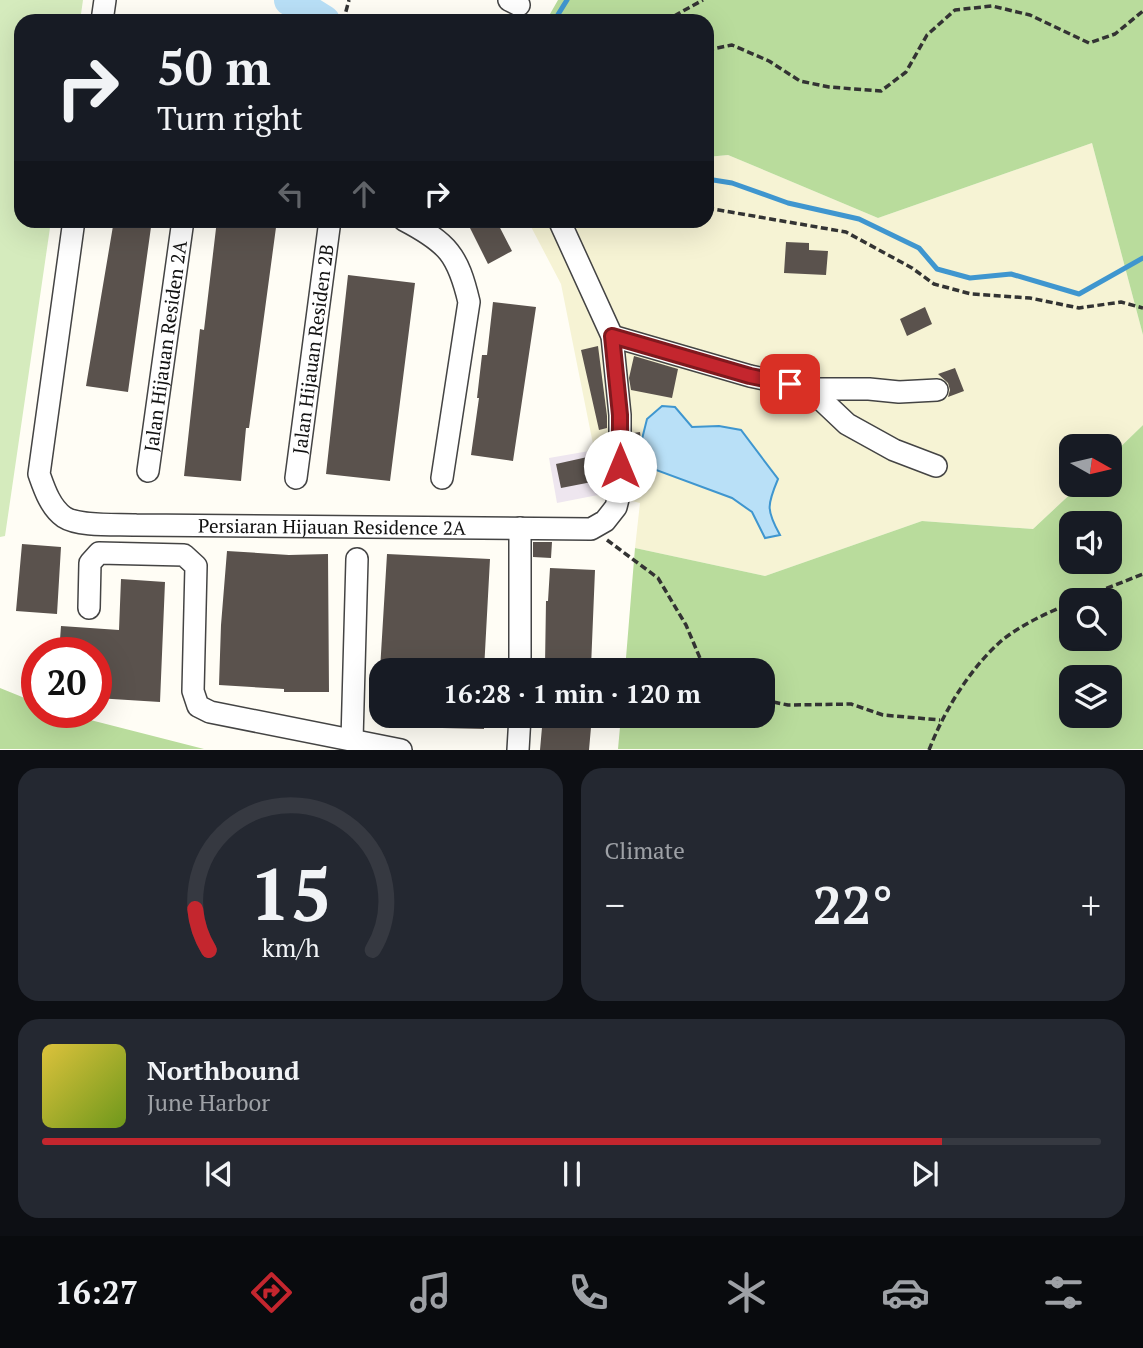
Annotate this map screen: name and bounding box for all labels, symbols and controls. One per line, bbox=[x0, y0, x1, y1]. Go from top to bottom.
text: 50 m bbox=[157, 34, 271, 99]
icon: right bbox=[42, 42, 133, 133]
text: Turn right bbox=[157, 97, 303, 139]
icon: left bbox=[272, 175, 310, 213]
icon: ahead bbox=[345, 175, 383, 213]
icon: right bbox=[418, 175, 456, 213]
street label: Jalan Hijauan Residen 2A bbox=[138, 239, 192, 453]
street label: Jalan Hijauan Residen 2B bbox=[286, 243, 339, 456]
pin bbox=[760, 354, 820, 414]
icon: arrive bbox=[771, 365, 809, 403]
position arrow bbox=[583, 429, 657, 503]
north arrow bbox=[1059, 434, 1122, 497]
map controls bbox=[1059, 434, 1122, 728]
button: sound bbox=[1059, 511, 1122, 574]
street label: Persiaran Hijauan Residence 2A bbox=[198, 513, 466, 540]
button: search bbox=[1059, 588, 1122, 651]
speed limit sign: 20 bbox=[21, 637, 112, 728]
button: layers bbox=[1059, 665, 1122, 728]
text: 16:28 · 1 min · 120 m bbox=[443, 676, 701, 710]
text: Climate bbox=[605, 835, 685, 866]
text: 15 bbox=[249, 845, 331, 942]
text: 22° bbox=[813, 870, 893, 939]
text: − bbox=[605, 880, 625, 930]
text: + bbox=[1081, 880, 1101, 930]
text: km/h bbox=[261, 931, 319, 964]
text: Northbound bbox=[147, 1053, 300, 1087]
text: June Harbor bbox=[147, 1087, 270, 1118]
icon: previous bbox=[200, 1155, 238, 1193]
icon: pause bbox=[553, 1155, 591, 1193]
icon: next bbox=[906, 1155, 944, 1193]
icon: directions bbox=[247, 1268, 296, 1317]
icon: music bbox=[406, 1268, 455, 1317]
icon: phone bbox=[564, 1268, 613, 1317]
icon: climate bbox=[722, 1268, 771, 1317]
icon: car bbox=[881, 1268, 930, 1317]
icon: filters bbox=[1039, 1268, 1088, 1317]
text: 16:27 bbox=[55, 1271, 138, 1313]

